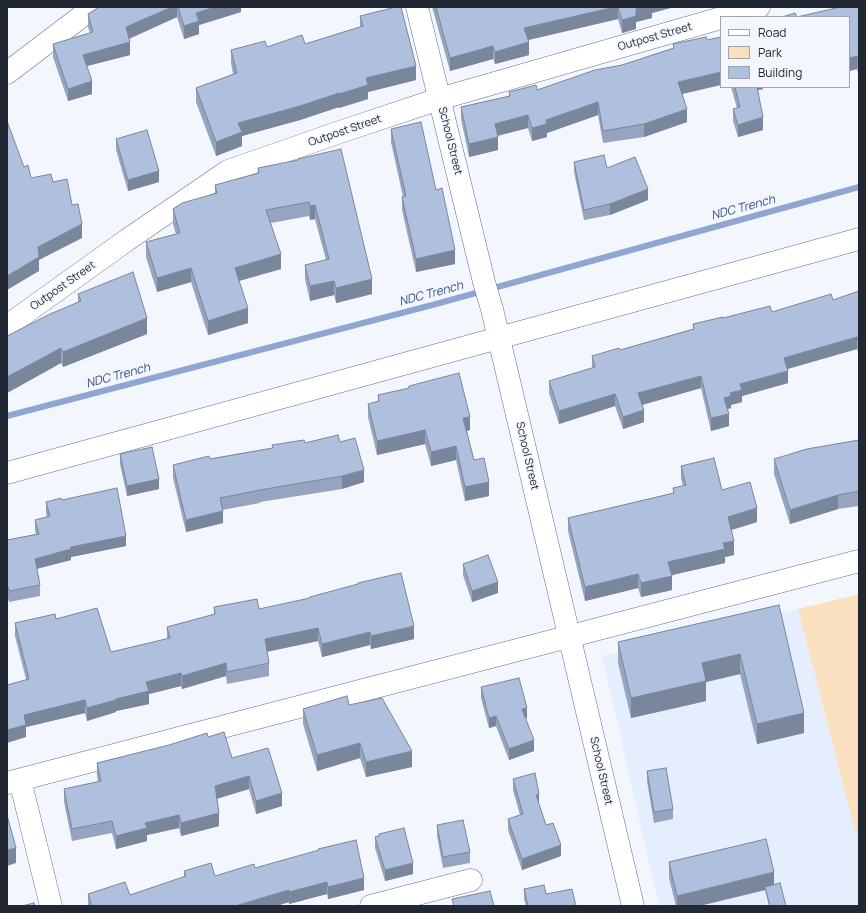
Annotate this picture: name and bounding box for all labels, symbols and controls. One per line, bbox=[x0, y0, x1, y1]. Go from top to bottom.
legend bbox=[720, 16, 850, 88]
street label: Outpost Street bbox=[616, 20, 694, 54]
text: Road bbox=[758, 24, 786, 41]
text: Park bbox=[758, 44, 782, 61]
text: Building bbox=[758, 64, 802, 81]
street label: School Street bbox=[435, 106, 465, 176]
street label: Outpost Street bbox=[307, 112, 383, 150]
water label: NDC Trench bbox=[709, 193, 777, 223]
street label: Outpost Street bbox=[28, 259, 98, 313]
water label: NDC Trench bbox=[397, 279, 465, 309]
water label: NDC Trench bbox=[84, 361, 152, 391]
street label: School Street bbox=[513, 421, 541, 491]
street label: School Street bbox=[587, 736, 615, 806]

